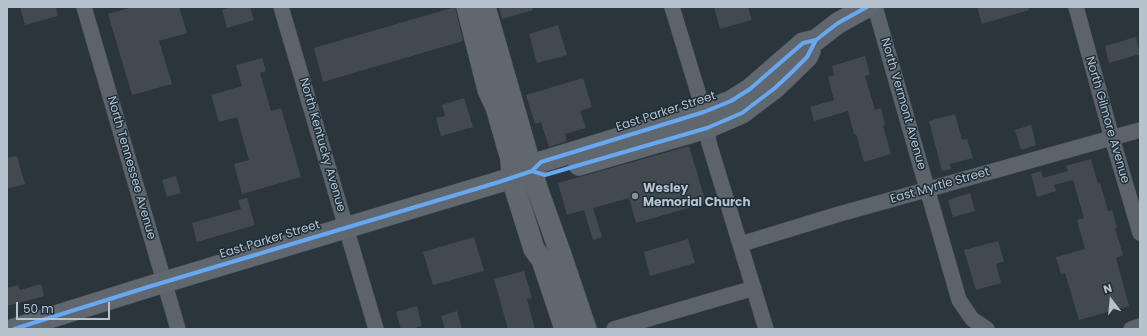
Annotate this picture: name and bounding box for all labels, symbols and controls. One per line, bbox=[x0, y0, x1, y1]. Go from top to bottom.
street label: North Vermont Avenue bbox=[877, 37, 929, 171]
street label: North Gilmore Avenue bbox=[1082, 55, 1132, 185]
street label: North Kentucky Avenue bbox=[296, 76, 348, 214]
street label: East Parker Street bbox=[614, 89, 718, 135]
street label: North Tennessee Avenue bbox=[104, 95, 158, 241]
street label: East Myrtle Street bbox=[889, 165, 991, 207]
place label: Wesley Memorial Church bbox=[643, 182, 750, 210]
marker: Wesley Memorial Church bbox=[630, 191, 640, 201]
street label: East Parker Street bbox=[218, 218, 322, 262]
north arrow bbox=[1091, 280, 1131, 320]
text: N bbox=[1102, 280, 1114, 297]
scale bar bbox=[18, 294, 112, 320]
text: 50 m bbox=[23, 300, 54, 317]

